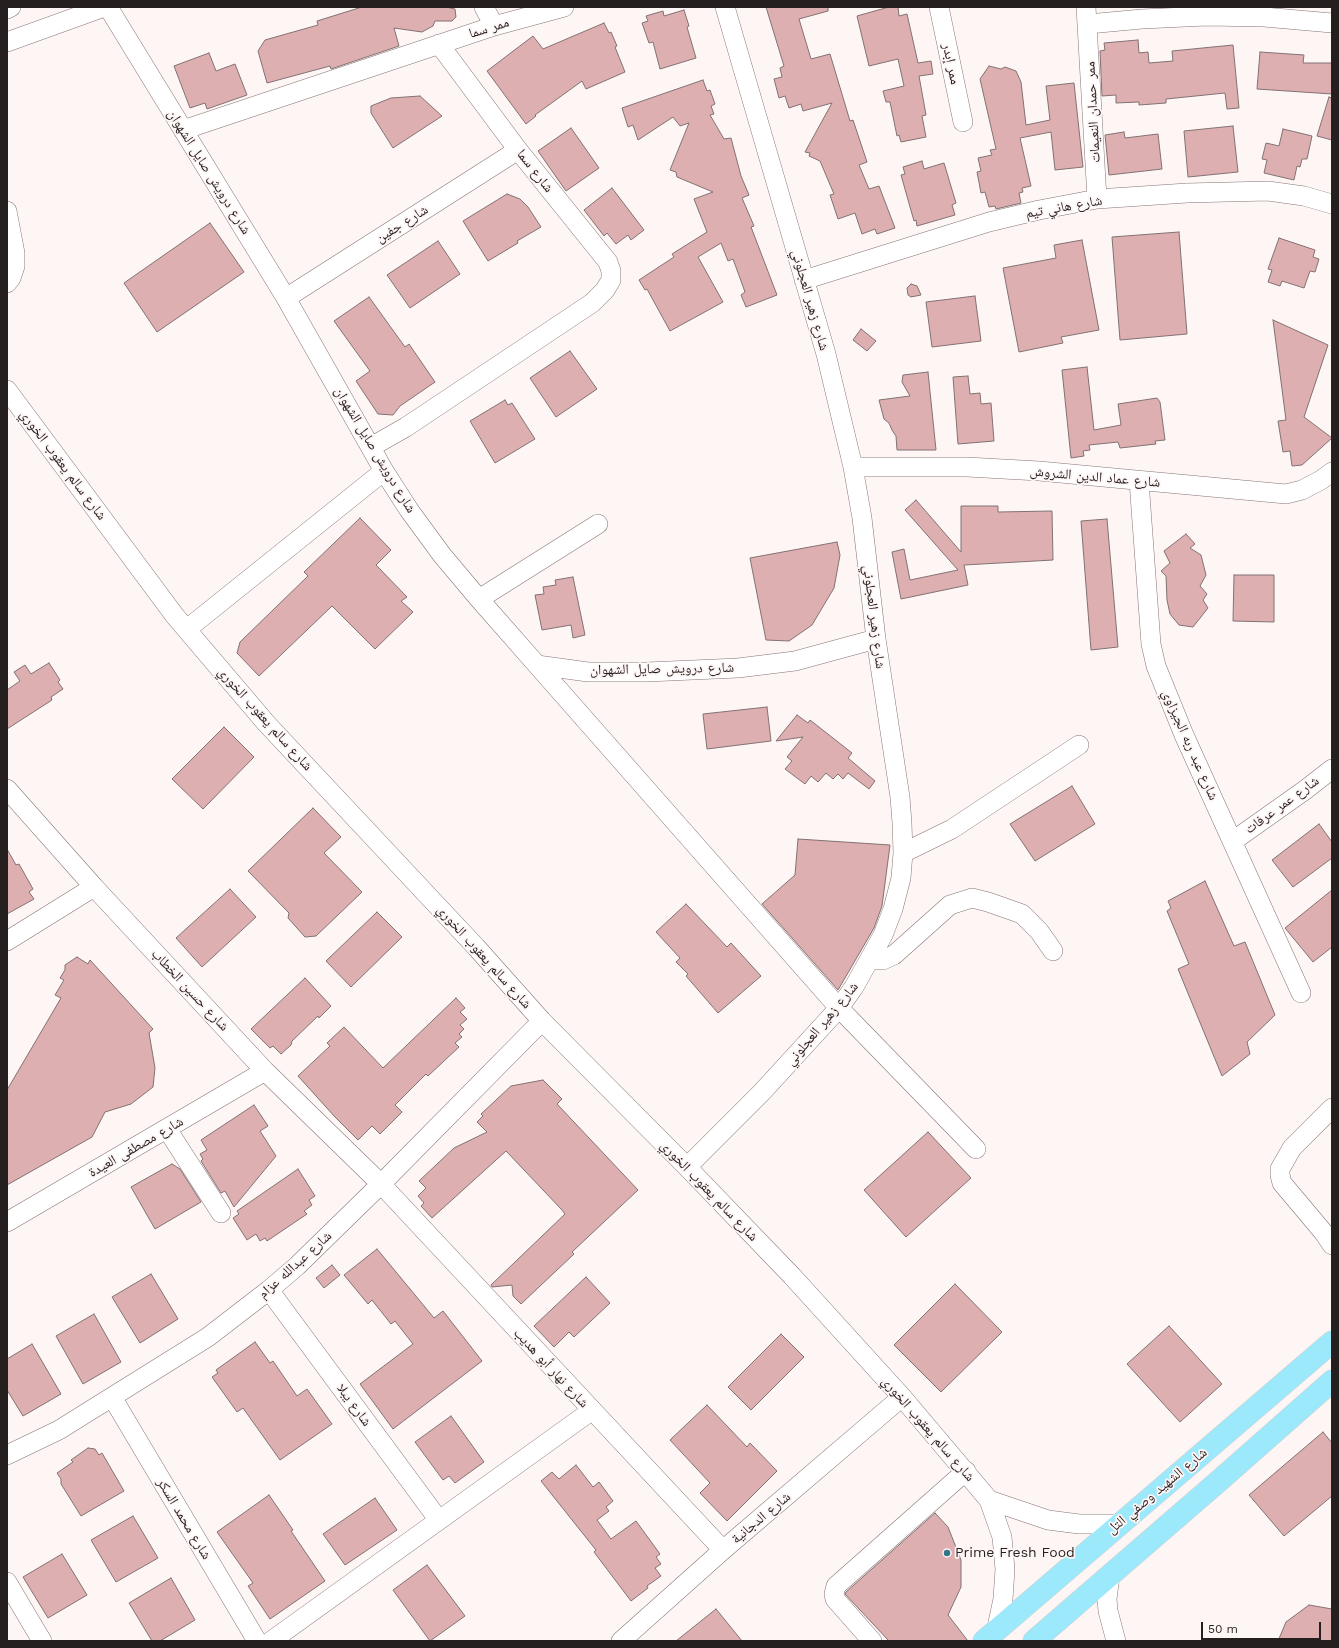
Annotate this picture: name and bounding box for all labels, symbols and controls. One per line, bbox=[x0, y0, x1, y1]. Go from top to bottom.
street label: ممر سما bbox=[467, 14, 511, 42]
street label: ممر إبدر bbox=[938, 42, 964, 86]
street label: ممر حمدان النعيمات bbox=[1082, 61, 1104, 163]
street label: شارع درويش صايل الشهوان bbox=[164, 106, 254, 238]
street label: شارع سما bbox=[513, 146, 557, 196]
street label: شارع هاني تيم bbox=[1024, 192, 1104, 222]
street label: شارع جفين bbox=[373, 201, 431, 247]
street label: شارع زهير العجلوني bbox=[788, 248, 832, 352]
street label: شارع درويش صايل الشهوان bbox=[331, 384, 419, 516]
street label: شارع سالم يعقوب الخوري bbox=[16, 407, 110, 523]
street label: شارع عماد الدين الشروش bbox=[1029, 463, 1161, 491]
street label: شارع زهير العجلوني bbox=[859, 564, 889, 670]
street label: شارع درويش صايل الشهوان bbox=[590, 659, 734, 679]
street label: شارع سالم يعقوب الخوري bbox=[214, 664, 316, 774]
street label: شارع عبد ربه الجيزاوي bbox=[1158, 687, 1222, 803]
street label: شارع عمر عرفات bbox=[1242, 772, 1322, 838]
street label: شارع سالم يعقوب الخوري bbox=[433, 902, 535, 1012]
street label: شارع حسين الخطاب bbox=[148, 945, 232, 1035]
street label: شارع زهير العجلوني bbox=[782, 979, 862, 1069]
street label: شارع مصطفى العيدة bbox=[86, 1113, 186, 1181]
street label: شارع سالم يعقوب الخوري bbox=[657, 1137, 761, 1245]
street label: شارع عبدالله عزام bbox=[255, 1228, 335, 1302]
street label: شارع نهار أبو هديب bbox=[510, 1325, 592, 1411]
street label: شارع سالم يعقوب الخوري bbox=[878, 1373, 978, 1485]
street label: شارع يبلا bbox=[333, 1380, 375, 1430]
street label: شارع الشهيد وصفي التل bbox=[1103, 1444, 1211, 1538]
street label: شارع محمد السكر bbox=[153, 1475, 215, 1563]
street label: شارع الدجانية bbox=[728, 1488, 794, 1548]
place label: Prime Fresh Food bbox=[955, 1545, 1075, 1561]
marker: Prime Fresh Food bbox=[942, 1548, 952, 1558]
scale bar bbox=[1203, 1614, 1323, 1640]
text: 50 m bbox=[1208, 1622, 1238, 1636]

